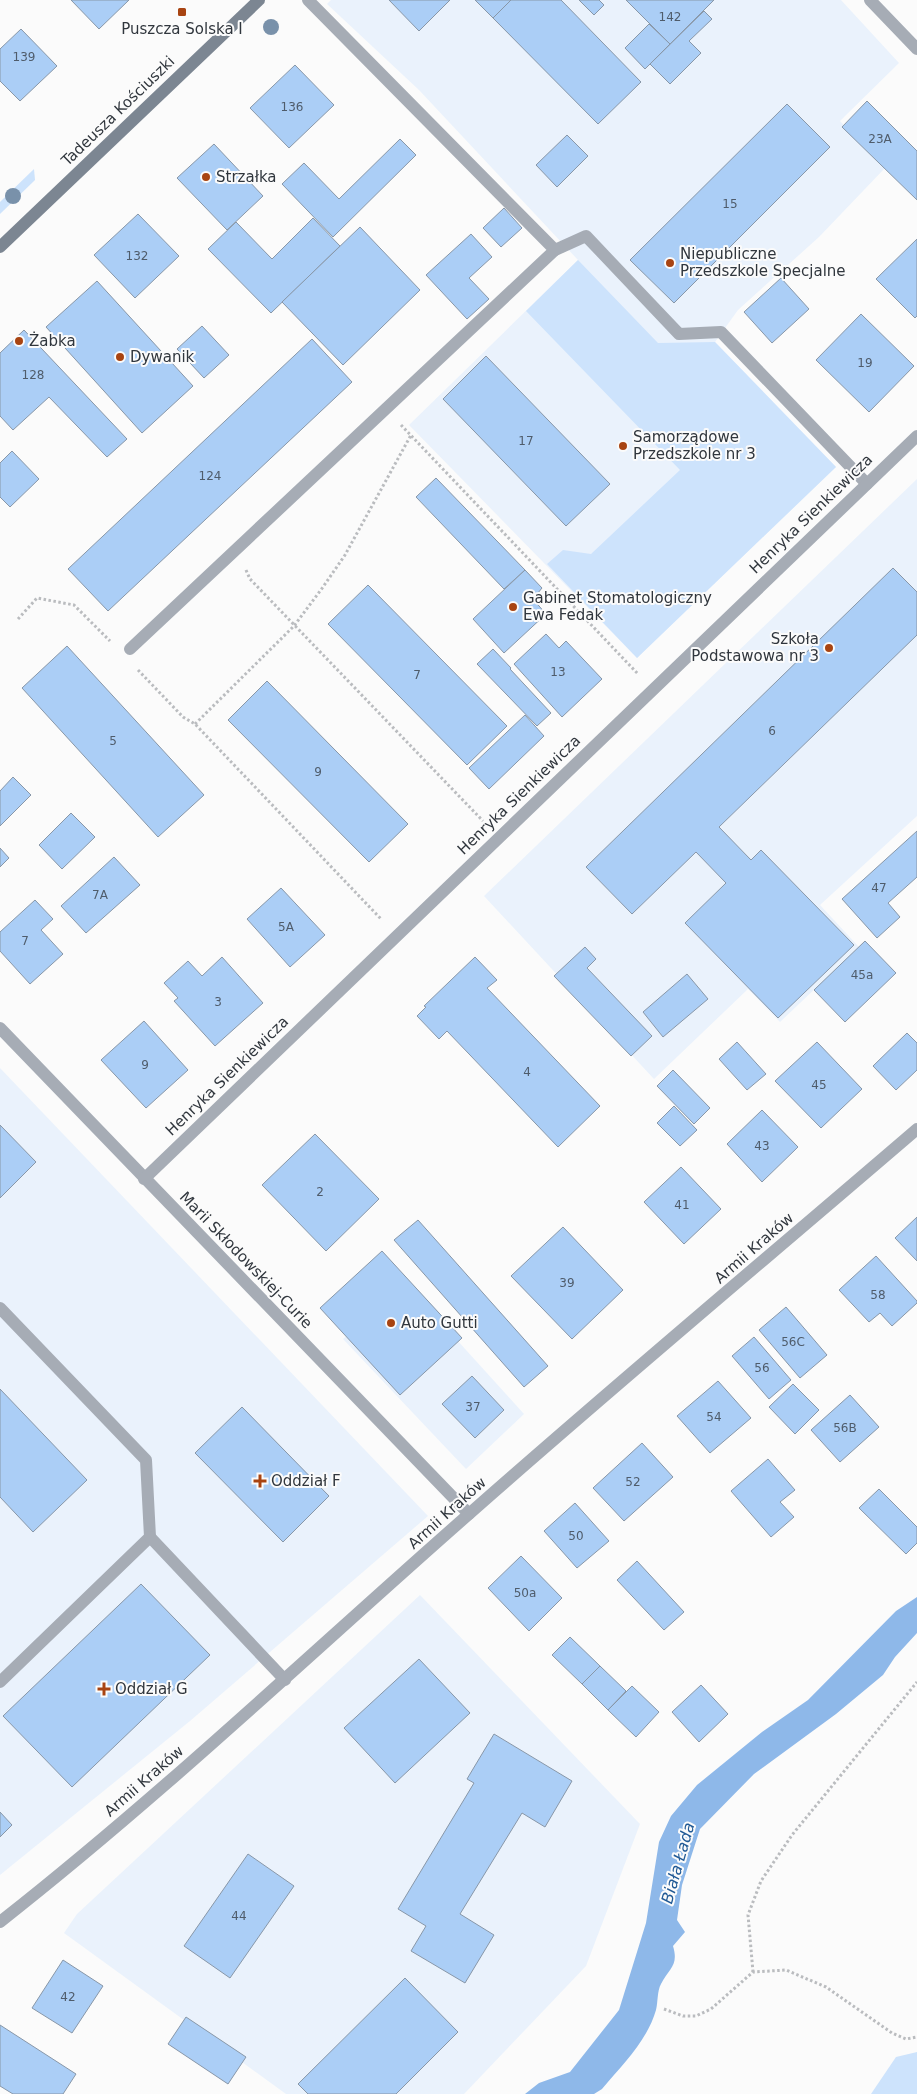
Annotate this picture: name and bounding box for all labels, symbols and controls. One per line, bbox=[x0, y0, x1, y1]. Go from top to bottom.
marker: Puszcza Solska I bbox=[176, 6, 188, 18]
house number: 142 bbox=[659, 10, 681, 24]
place label: Puszcza Solska I bbox=[121, 20, 243, 38]
house number: 139 bbox=[13, 50, 35, 64]
street label: Tadeusza Kościuszki bbox=[57, 52, 178, 170]
house number: 136 bbox=[281, 100, 303, 114]
house number: 23A bbox=[868, 132, 893, 146]
place label: Strzałka bbox=[216, 168, 277, 186]
marker: Strzałka bbox=[200, 171, 212, 183]
house number: 15 bbox=[722, 197, 738, 211]
place label: Niepubliczne Przedszkole Specjalne bbox=[680, 245, 846, 280]
house number: 132 bbox=[126, 249, 148, 263]
marker: Niepubliczne Przedszkole Specjalne bbox=[664, 257, 676, 269]
place label: Żabka bbox=[29, 331, 76, 350]
marker: Żabka bbox=[13, 335, 25, 347]
place label: Dywanik bbox=[130, 348, 195, 366]
marker: Dywanik bbox=[114, 351, 126, 363]
house number: 19 bbox=[857, 356, 873, 370]
house number: 128 bbox=[22, 368, 44, 382]
place label: Samorządowe Przedszkole nr 3 bbox=[633, 428, 756, 463]
house number: 17 bbox=[518, 434, 534, 448]
marker: Samorządowe Przedszkole nr 3 bbox=[617, 440, 629, 452]
street label: Henryka Sienkiewicza bbox=[746, 451, 876, 577]
house number: 124 bbox=[199, 469, 221, 483]
place label: Gabinet Stomatologiczny Ewa Fedak bbox=[523, 589, 712, 624]
marker: Gabinet Stomatologiczny Ewa Fedak bbox=[507, 601, 519, 613]
place label: Szkoła Podstawowa nr 3 bbox=[691, 630, 819, 665]
marker: Szkoła Podstawowa nr 3 bbox=[823, 642, 835, 654]
house number: 13 bbox=[550, 665, 566, 679]
house number: 7 bbox=[413, 668, 421, 682]
house number: 6 bbox=[768, 724, 776, 738]
street label: Henryka Sienkiewicza bbox=[454, 732, 584, 858]
house number: 5 bbox=[109, 734, 117, 748]
house number: 9 bbox=[314, 765, 322, 779]
house number: 47 bbox=[871, 881, 887, 895]
house number: 7A bbox=[92, 888, 109, 902]
house number: 5A bbox=[278, 920, 295, 934]
house number: 7 bbox=[21, 934, 29, 948]
house number: 45a bbox=[851, 968, 873, 982]
house number: 3 bbox=[214, 995, 222, 1009]
street label: Henryka Sienkiewicza bbox=[162, 1013, 292, 1139]
house number: 9 bbox=[141, 1058, 149, 1072]
house number: 4 bbox=[523, 1065, 531, 1079]
house number: 45 bbox=[811, 1078, 827, 1092]
house number: 43 bbox=[754, 1139, 770, 1153]
house number: 2 bbox=[316, 1185, 324, 1199]
street label: Marii Skłodowskiej-Curie bbox=[176, 1188, 316, 1332]
house number: 41 bbox=[674, 1198, 690, 1212]
street label: Armii Kraków bbox=[711, 1209, 797, 1287]
house number: 39 bbox=[559, 1276, 575, 1290]
house number: 58 bbox=[870, 1288, 886, 1302]
place label: Auto Gutti bbox=[401, 1314, 478, 1332]
marker: Auto Gutti bbox=[385, 1317, 397, 1329]
house number: 56C bbox=[781, 1335, 805, 1349]
house number: 56 bbox=[754, 1361, 770, 1375]
house number: 37 bbox=[465, 1400, 481, 1414]
house number: 54 bbox=[706, 1410, 722, 1424]
house number: 56B bbox=[833, 1421, 857, 1435]
place label: Oddział F bbox=[271, 1472, 341, 1490]
street label: Armii Kraków bbox=[404, 1473, 490, 1553]
marker: Oddział F bbox=[253, 1474, 267, 1488]
house number: 52 bbox=[625, 1475, 641, 1489]
house number: 50 bbox=[568, 1529, 584, 1543]
house number: 50a bbox=[514, 1586, 536, 1600]
place label: Oddział G bbox=[115, 1680, 188, 1698]
marker: Oddział G bbox=[97, 1682, 111, 1696]
street label: Armii Kraków bbox=[101, 1742, 187, 1820]
water label: Biała Łada bbox=[657, 1820, 699, 1906]
house number: 44 bbox=[231, 1909, 247, 1923]
house number: 42 bbox=[60, 1990, 76, 2004]

